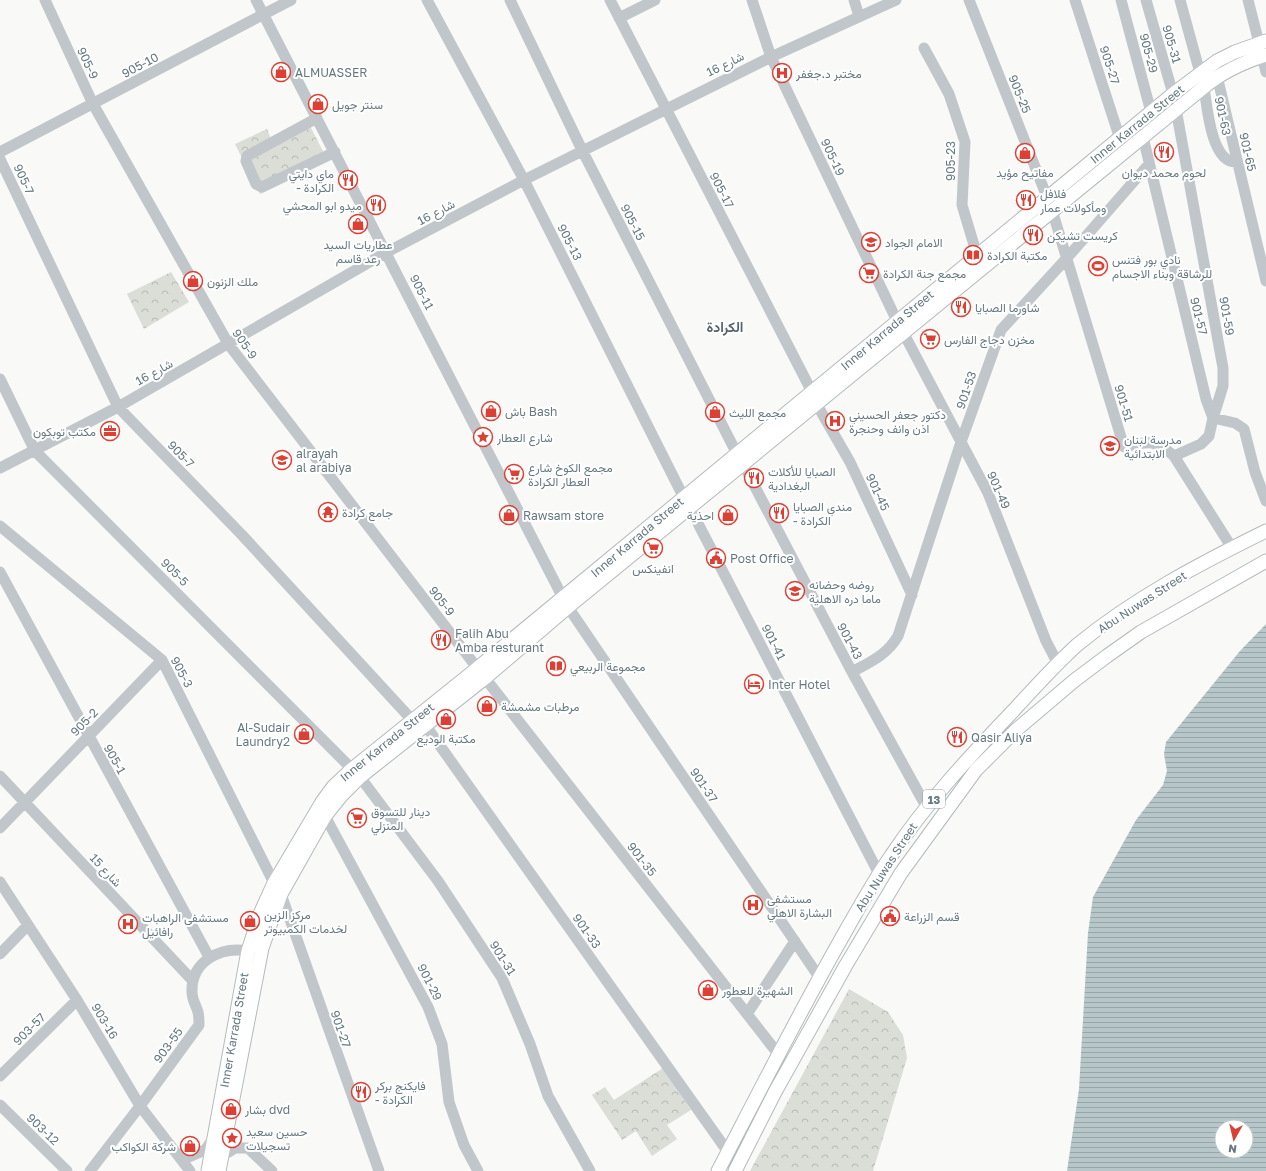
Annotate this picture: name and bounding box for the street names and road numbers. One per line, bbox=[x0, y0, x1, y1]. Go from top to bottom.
street label: 905-31 bbox=[1159, 23, 1185, 65]
street label: 905-29 bbox=[1137, 32, 1161, 74]
street label: 905-27 bbox=[1097, 44, 1123, 86]
street label: 905-9 bbox=[74, 45, 102, 81]
street label: شارع 16 bbox=[704, 48, 747, 81]
street label: 905-10 bbox=[119, 49, 161, 81]
street label: 905-25 bbox=[1006, 73, 1034, 115]
street label: Inner Karrada Street bbox=[1087, 81, 1187, 167]
street label: 901-63 bbox=[1212, 95, 1234, 137]
street label: 901-65 bbox=[1236, 131, 1260, 173]
street label: 905-19 bbox=[818, 136, 848, 178]
street label: 905-23 bbox=[943, 141, 958, 181]
street label: 905-7 bbox=[10, 161, 38, 197]
street label: 905-17 bbox=[707, 169, 737, 211]
street label: شارع 16 bbox=[415, 196, 458, 230]
street label: 905-15 bbox=[617, 201, 649, 243]
street label: 905-13 bbox=[554, 221, 586, 263]
street label: 905-11 bbox=[407, 272, 437, 312]
street label: Inner Karrada Street bbox=[837, 287, 937, 373]
street label: 901-59 bbox=[1216, 295, 1238, 337]
street label: 901-57 bbox=[1187, 296, 1211, 336]
street label: 905-9 bbox=[229, 326, 261, 362]
street label: شارع 16 bbox=[133, 356, 176, 390]
street label: 901-53 bbox=[953, 369, 979, 411]
street label: 901-51 bbox=[1111, 383, 1137, 423]
street label: 905-7 bbox=[165, 437, 197, 471]
street label: 901-49 bbox=[984, 469, 1014, 511]
street label: 901-45 bbox=[863, 471, 893, 513]
street label: Inner Karrada Street bbox=[587, 494, 687, 580]
street label: 905-5 bbox=[158, 555, 192, 589]
street label: Abu Nuwas Street bbox=[1095, 567, 1190, 636]
street label: 905-9 bbox=[426, 583, 458, 619]
street label: 901-43 bbox=[834, 620, 866, 662]
street label: 901-41 bbox=[759, 622, 789, 663]
street label: 905-3 bbox=[168, 654, 196, 690]
street label: Inner Karrada Street bbox=[337, 699, 437, 785]
street label: 905-2 bbox=[67, 705, 101, 739]
street label: 905-1 bbox=[101, 741, 129, 777]
street label: 901-37 bbox=[687, 765, 721, 805]
road number: 13 bbox=[923, 790, 945, 808]
street label: Abu Nuwas Street bbox=[852, 819, 921, 914]
street label: 901-35 bbox=[624, 839, 660, 879]
street label: شارع 15 bbox=[85, 850, 125, 891]
street label: 901-33 bbox=[570, 911, 604, 951]
street label: 901-31 bbox=[487, 938, 520, 978]
street label: 901-29 bbox=[414, 961, 446, 1003]
street label: Inner Karrada Street bbox=[216, 971, 252, 1089]
street label: 903-16 bbox=[88, 1000, 122, 1042]
street label: 901-27 bbox=[328, 1008, 354, 1050]
street label: 903-57 bbox=[10, 1010, 48, 1048]
street label: 903-55 bbox=[150, 1024, 186, 1066]
street label: 903-12 bbox=[24, 1110, 62, 1148]

